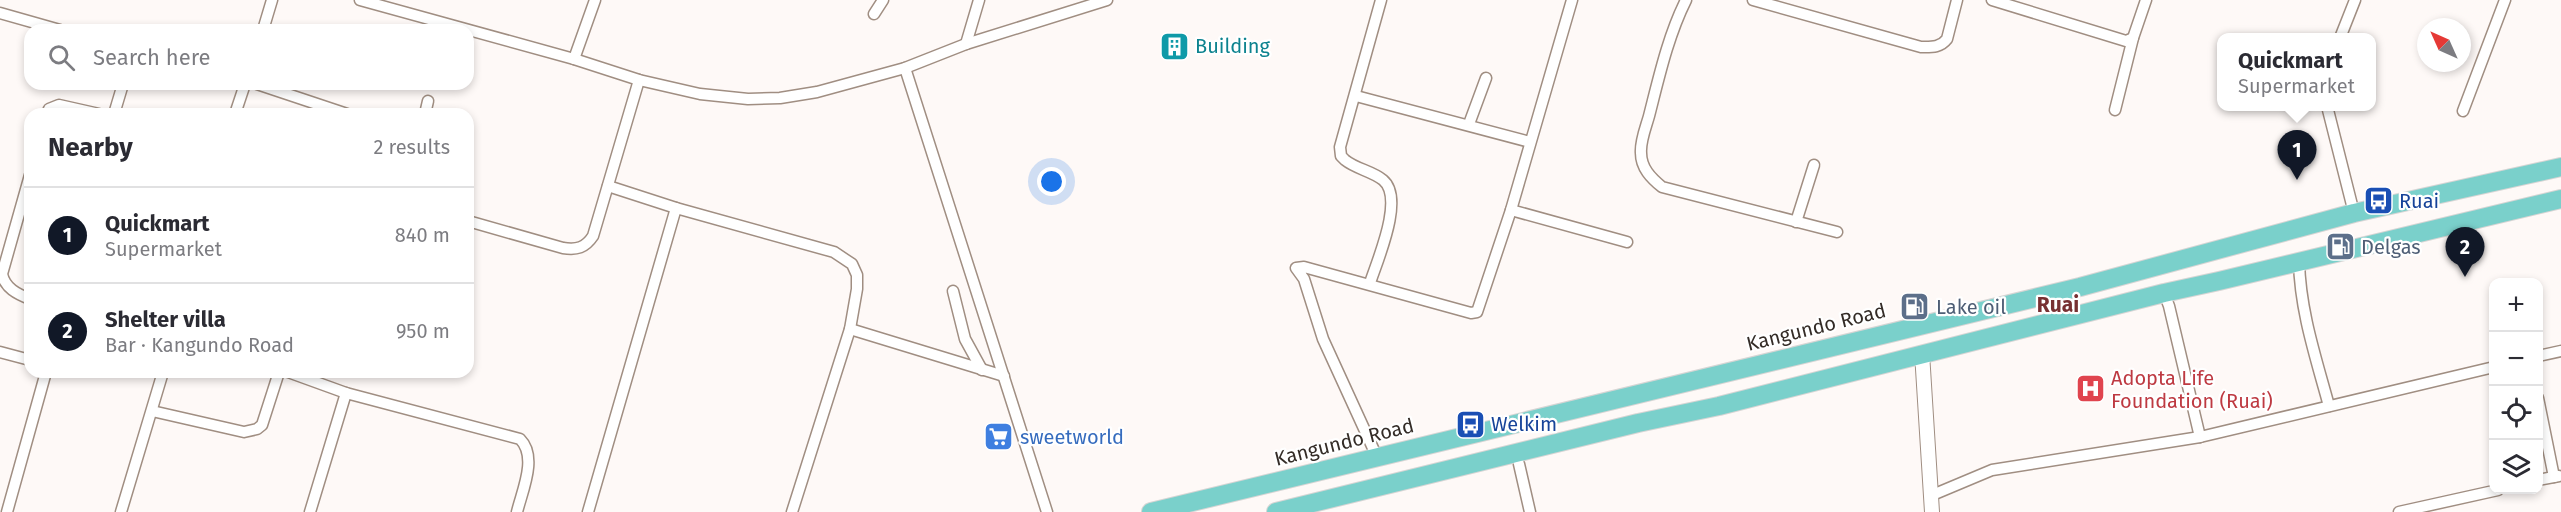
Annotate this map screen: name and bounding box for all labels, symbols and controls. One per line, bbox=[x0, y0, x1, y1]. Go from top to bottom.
north arrow bbox=[2417, 18, 2471, 72]
search box bbox=[24, 24, 474, 90]
building icon: Building bbox=[1158, 30, 1190, 62]
popup bbox=[2217, 33, 2376, 111]
place label: Building bbox=[1195, 34, 1271, 58]
icon: search bbox=[45, 41, 78, 74]
text: Search here bbox=[93, 44, 211, 71]
text: Quickmart bbox=[2238, 47, 2343, 74]
text: Supermarket bbox=[2238, 74, 2355, 98]
pin: 1 bbox=[2278, 130, 2316, 180]
text: Nearby bbox=[48, 132, 133, 163]
text: 2 results bbox=[373, 135, 450, 159]
your location bbox=[1037, 167, 1066, 196]
bus stop icon: Ruai bbox=[2362, 185, 2394, 217]
place label: Ruai bbox=[2399, 189, 2439, 213]
text: Quickmart bbox=[105, 210, 210, 237]
text: 1 bbox=[63, 223, 72, 247]
text: 840 m bbox=[395, 223, 450, 247]
pin: 2 bbox=[2446, 228, 2484, 277]
fuel station icon: Delgas bbox=[2324, 231, 2356, 263]
place label: Delgas bbox=[2361, 235, 2421, 259]
text: Supermarket bbox=[105, 237, 222, 261]
map controls bbox=[2489, 278, 2543, 494]
button: + bbox=[2489, 278, 2543, 332]
fuel station icon: Lake oil bbox=[1899, 291, 1931, 323]
district label: Ruai bbox=[2037, 292, 2079, 318]
place label: Lake oil bbox=[1936, 295, 2006, 319]
street label: Kangundo Road bbox=[1744, 298, 1888, 356]
text: Shelter villa bbox=[105, 306, 226, 333]
text: 2 bbox=[62, 319, 73, 343]
text: 950 m bbox=[396, 319, 450, 343]
button: − bbox=[2489, 332, 2543, 386]
text: Bar · Kangundo Road bbox=[105, 333, 294, 357]
place label: Adopta Life Foundation (Ruai) bbox=[2111, 366, 2273, 413]
hospital icon: Adopta Life Foundation (Ruai) bbox=[2074, 373, 2106, 405]
button: locate bbox=[2489, 386, 2543, 440]
bus stop icon: Welkim bbox=[1454, 408, 1486, 440]
place label: Welkim bbox=[1491, 412, 1557, 436]
street label: Kangundo Road bbox=[1272, 413, 1416, 471]
supermarket icon: sweetworld bbox=[983, 421, 1015, 453]
place label: sweetworld bbox=[1020, 425, 1124, 449]
button: layers bbox=[2489, 440, 2543, 494]

